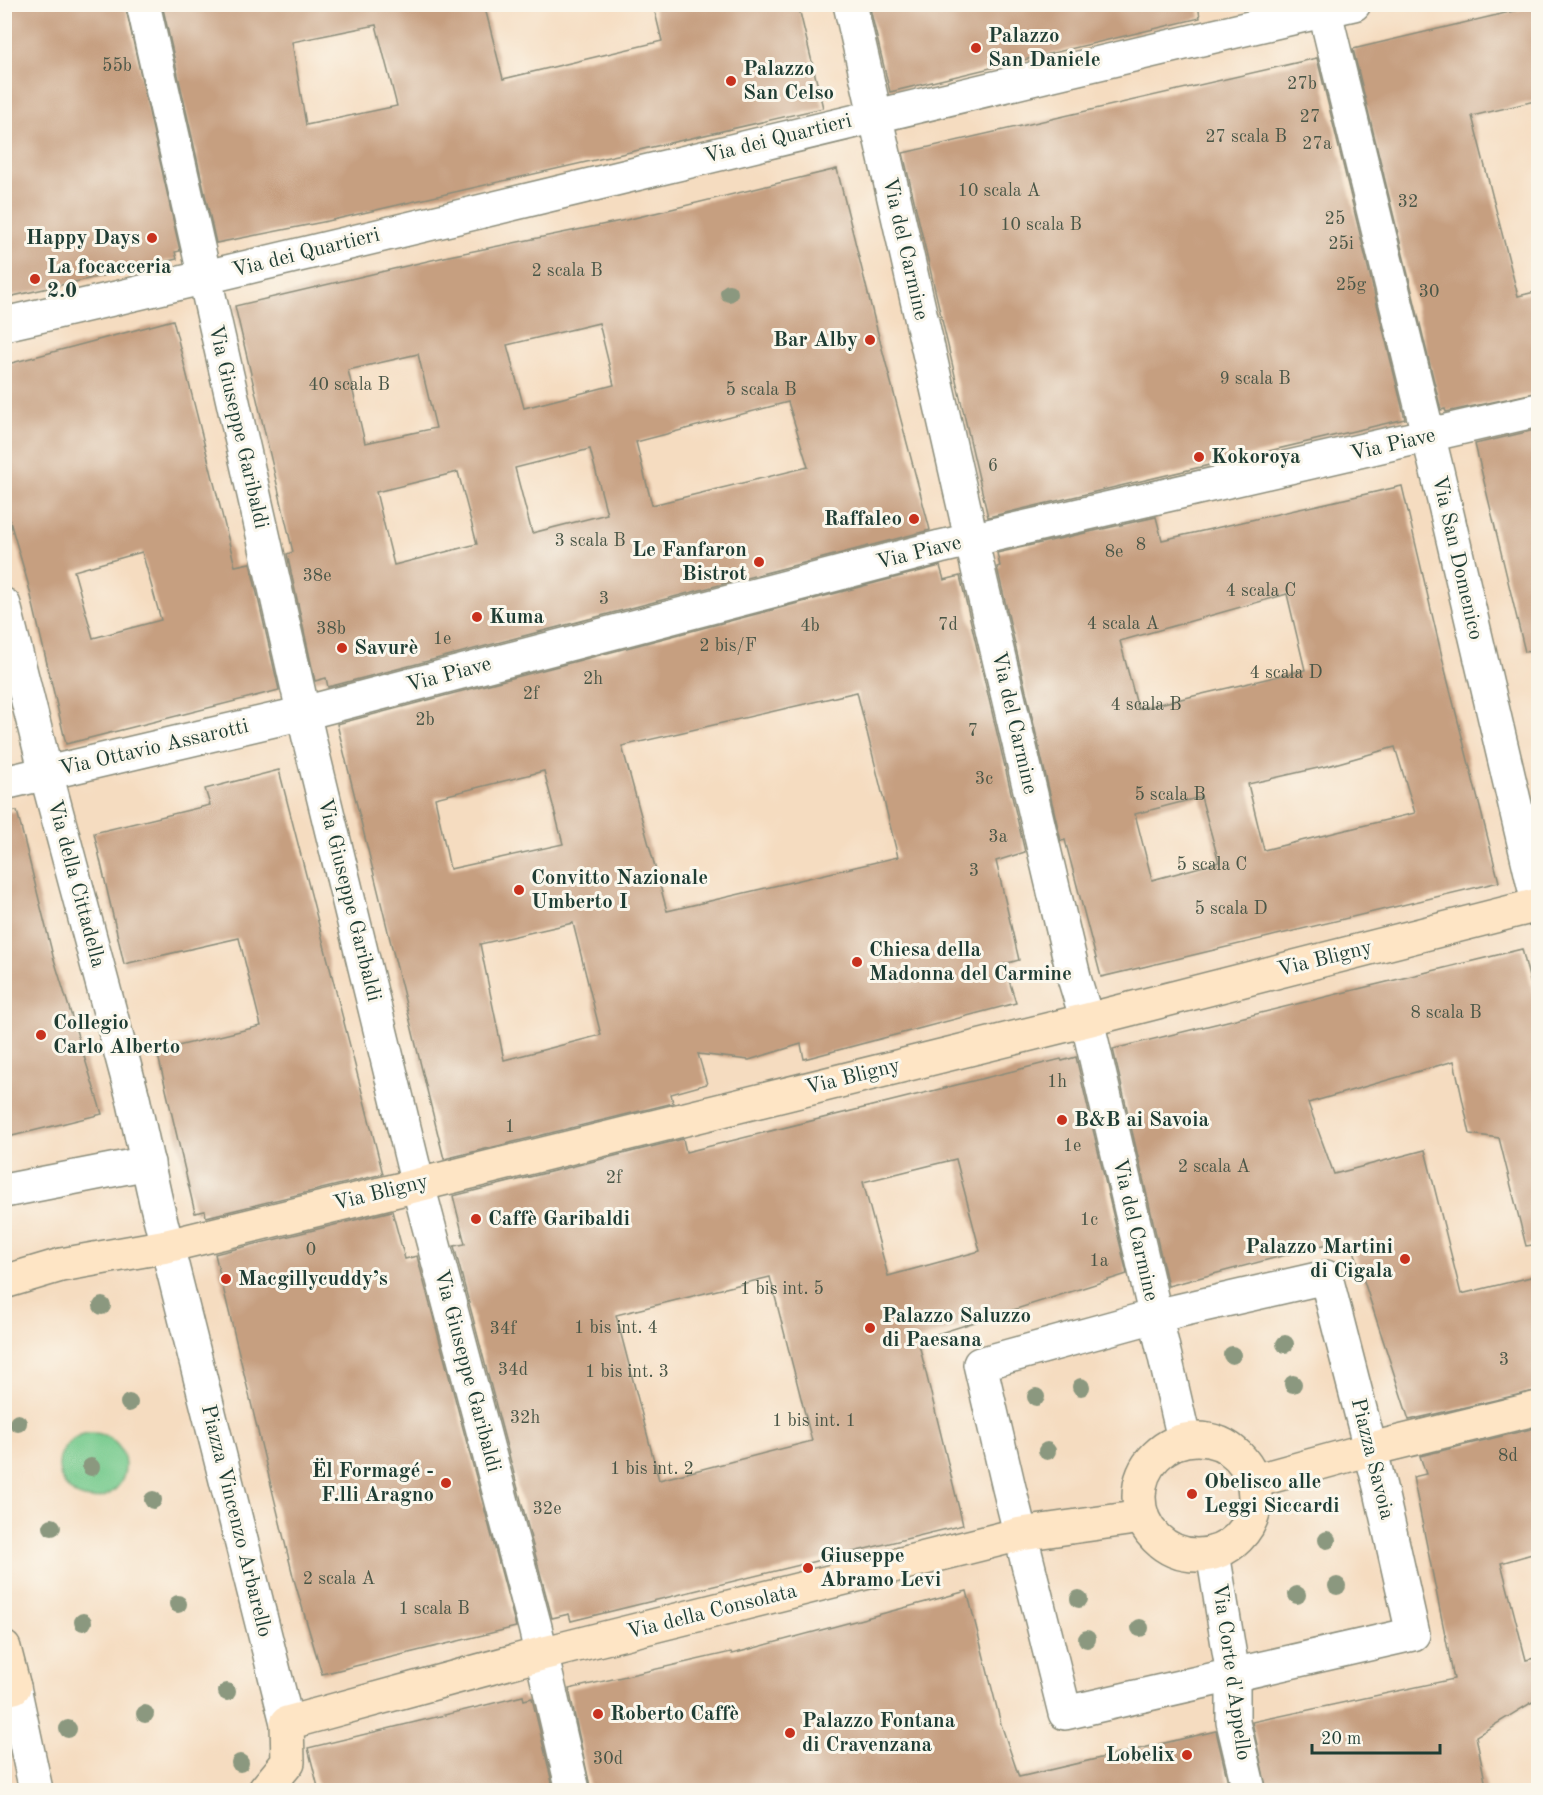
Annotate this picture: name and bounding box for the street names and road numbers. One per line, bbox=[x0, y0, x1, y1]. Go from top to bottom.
street label: Via dei Quartieri bbox=[702, 111, 854, 167]
street label: Via del Carmine bbox=[878, 176, 932, 322]
street label: Via dei Quartieri bbox=[230, 225, 382, 281]
street label: Via Giuseppe Garibaldi bbox=[204, 323, 272, 531]
street label: Via Piave bbox=[1348, 425, 1438, 465]
street label: Via San Domenico bbox=[1428, 474, 1486, 642]
street label: Via Piave bbox=[874, 532, 964, 574]
street label: Via del Carmine bbox=[987, 650, 1041, 796]
street label: Via Piave bbox=[404, 654, 494, 696]
street label: Via Ottavio Assarotti bbox=[57, 716, 251, 780]
street label: Via Giuseppe Garibaldi bbox=[314, 796, 384, 1004]
street label: Via della Cittadella bbox=[44, 798, 108, 970]
street label: Via Bligny bbox=[1275, 937, 1375, 981]
street label: Via Bligny bbox=[803, 1055, 903, 1099]
street label: Via del Carmine bbox=[1108, 1157, 1162, 1303]
street label: Via Bligny bbox=[331, 1171, 431, 1215]
street label: Via Giuseppe Garibaldi bbox=[430, 1268, 504, 1474]
street label: Piazza Savoia bbox=[1347, 1396, 1397, 1522]
street label: Piazza Vincenzo Arbarello bbox=[197, 1403, 275, 1639]
street label: Via della Consolata bbox=[625, 1581, 799, 1643]
street label: Via Corte d'Appello bbox=[1208, 1582, 1254, 1762]

